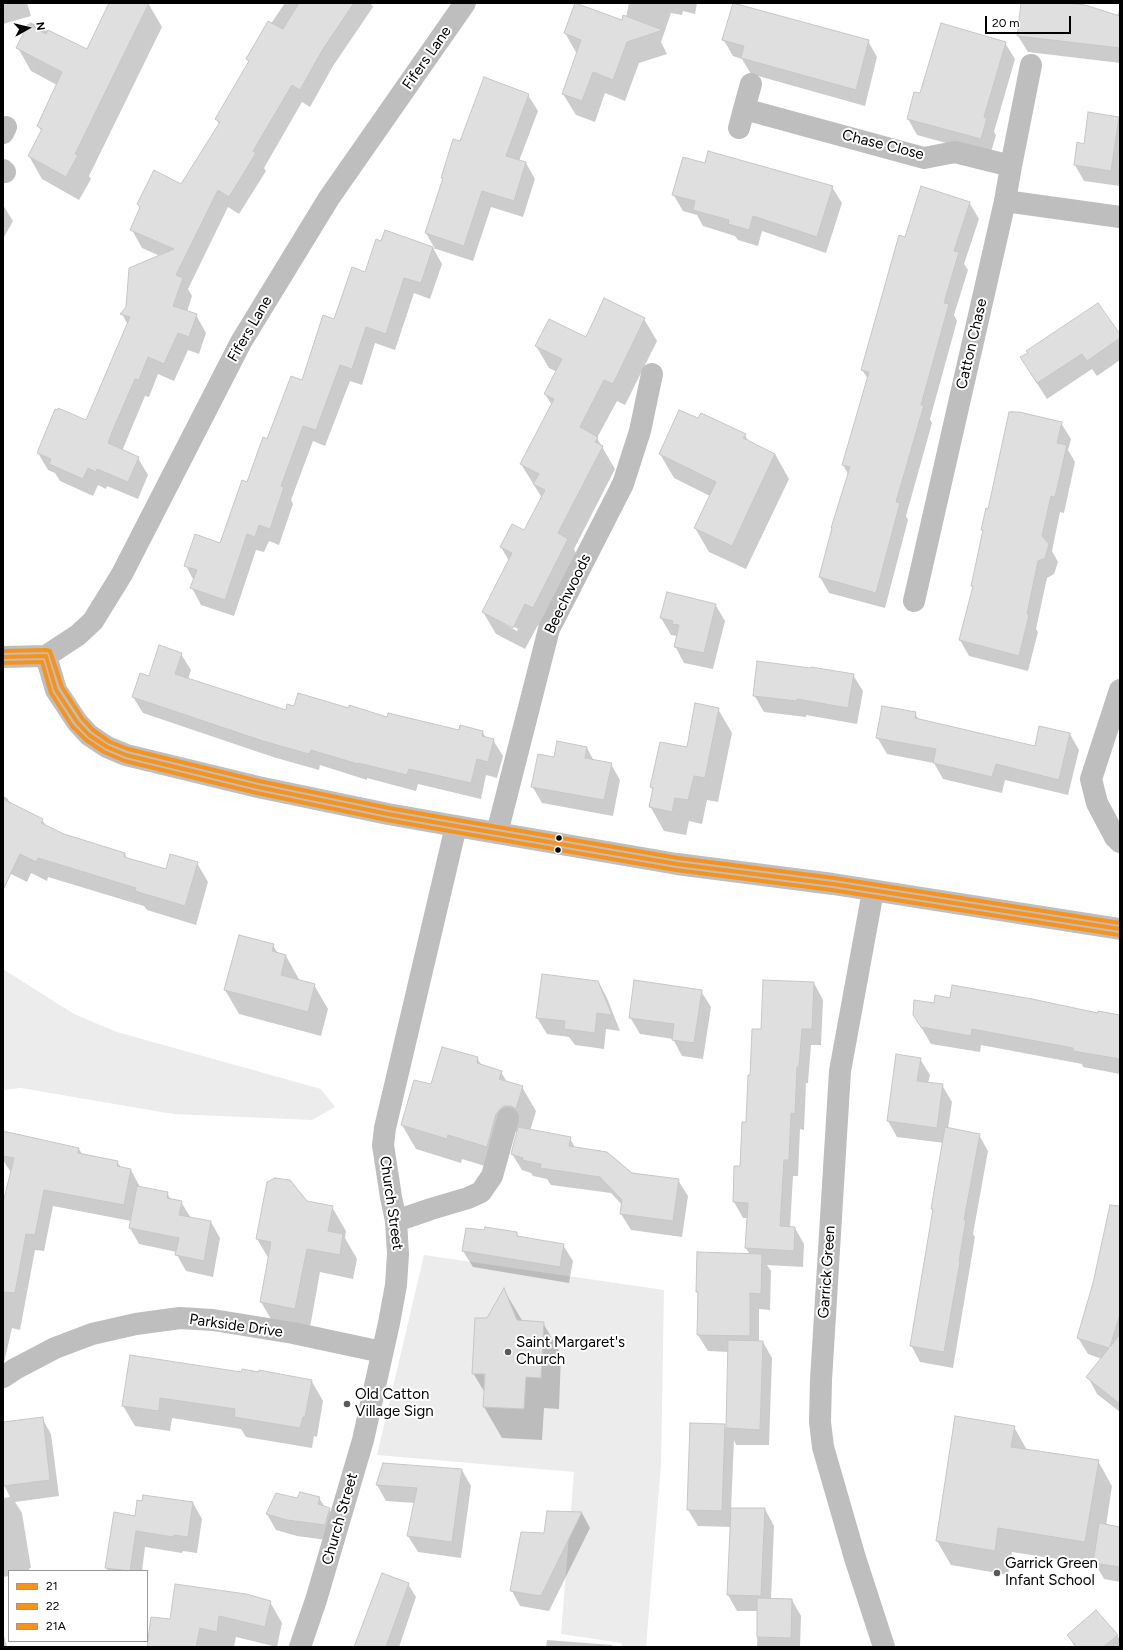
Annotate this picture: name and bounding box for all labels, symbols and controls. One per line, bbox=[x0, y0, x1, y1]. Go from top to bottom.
north arrow bbox=[8, 8, 48, 48]
scale bar bbox=[987, 8, 1073, 34]
text: 20 m bbox=[992, 16, 1020, 30]
text: N bbox=[33, 21, 47, 31]
street label: Fifers Lane bbox=[399, 23, 455, 93]
street label: Chase Close bbox=[840, 126, 926, 164]
street label: Fifers Lane bbox=[224, 293, 276, 365]
street label: Catton Chase bbox=[953, 297, 991, 391]
street label: Beechwoods bbox=[541, 551, 595, 637]
unlabelled marker bbox=[554, 833, 564, 843]
unlabelled marker bbox=[553, 845, 563, 855]
street label: Church Street bbox=[375, 1155, 407, 1251]
street label: Garrick Green bbox=[815, 1225, 839, 1319]
street label: Parkside Drive bbox=[188, 1311, 284, 1341]
place label: Saint Margaret's Church bbox=[516, 1334, 625, 1369]
marker: Saint Margaret's Church bbox=[503, 1347, 513, 1357]
place label: Old Catton Village Sign bbox=[355, 1386, 434, 1421]
marker: Old Catton Village Sign bbox=[342, 1399, 352, 1409]
street label: Church Street bbox=[318, 1471, 362, 1567]
place label: Garrick Green Infant School bbox=[1005, 1555, 1098, 1590]
marker: Garrick Green Infant School bbox=[992, 1568, 1002, 1578]
legend bbox=[8, 1570, 148, 1642]
text: 21 bbox=[46, 1579, 58, 1593]
text: 22 bbox=[46, 1599, 59, 1613]
text: 21A bbox=[46, 1619, 66, 1633]

